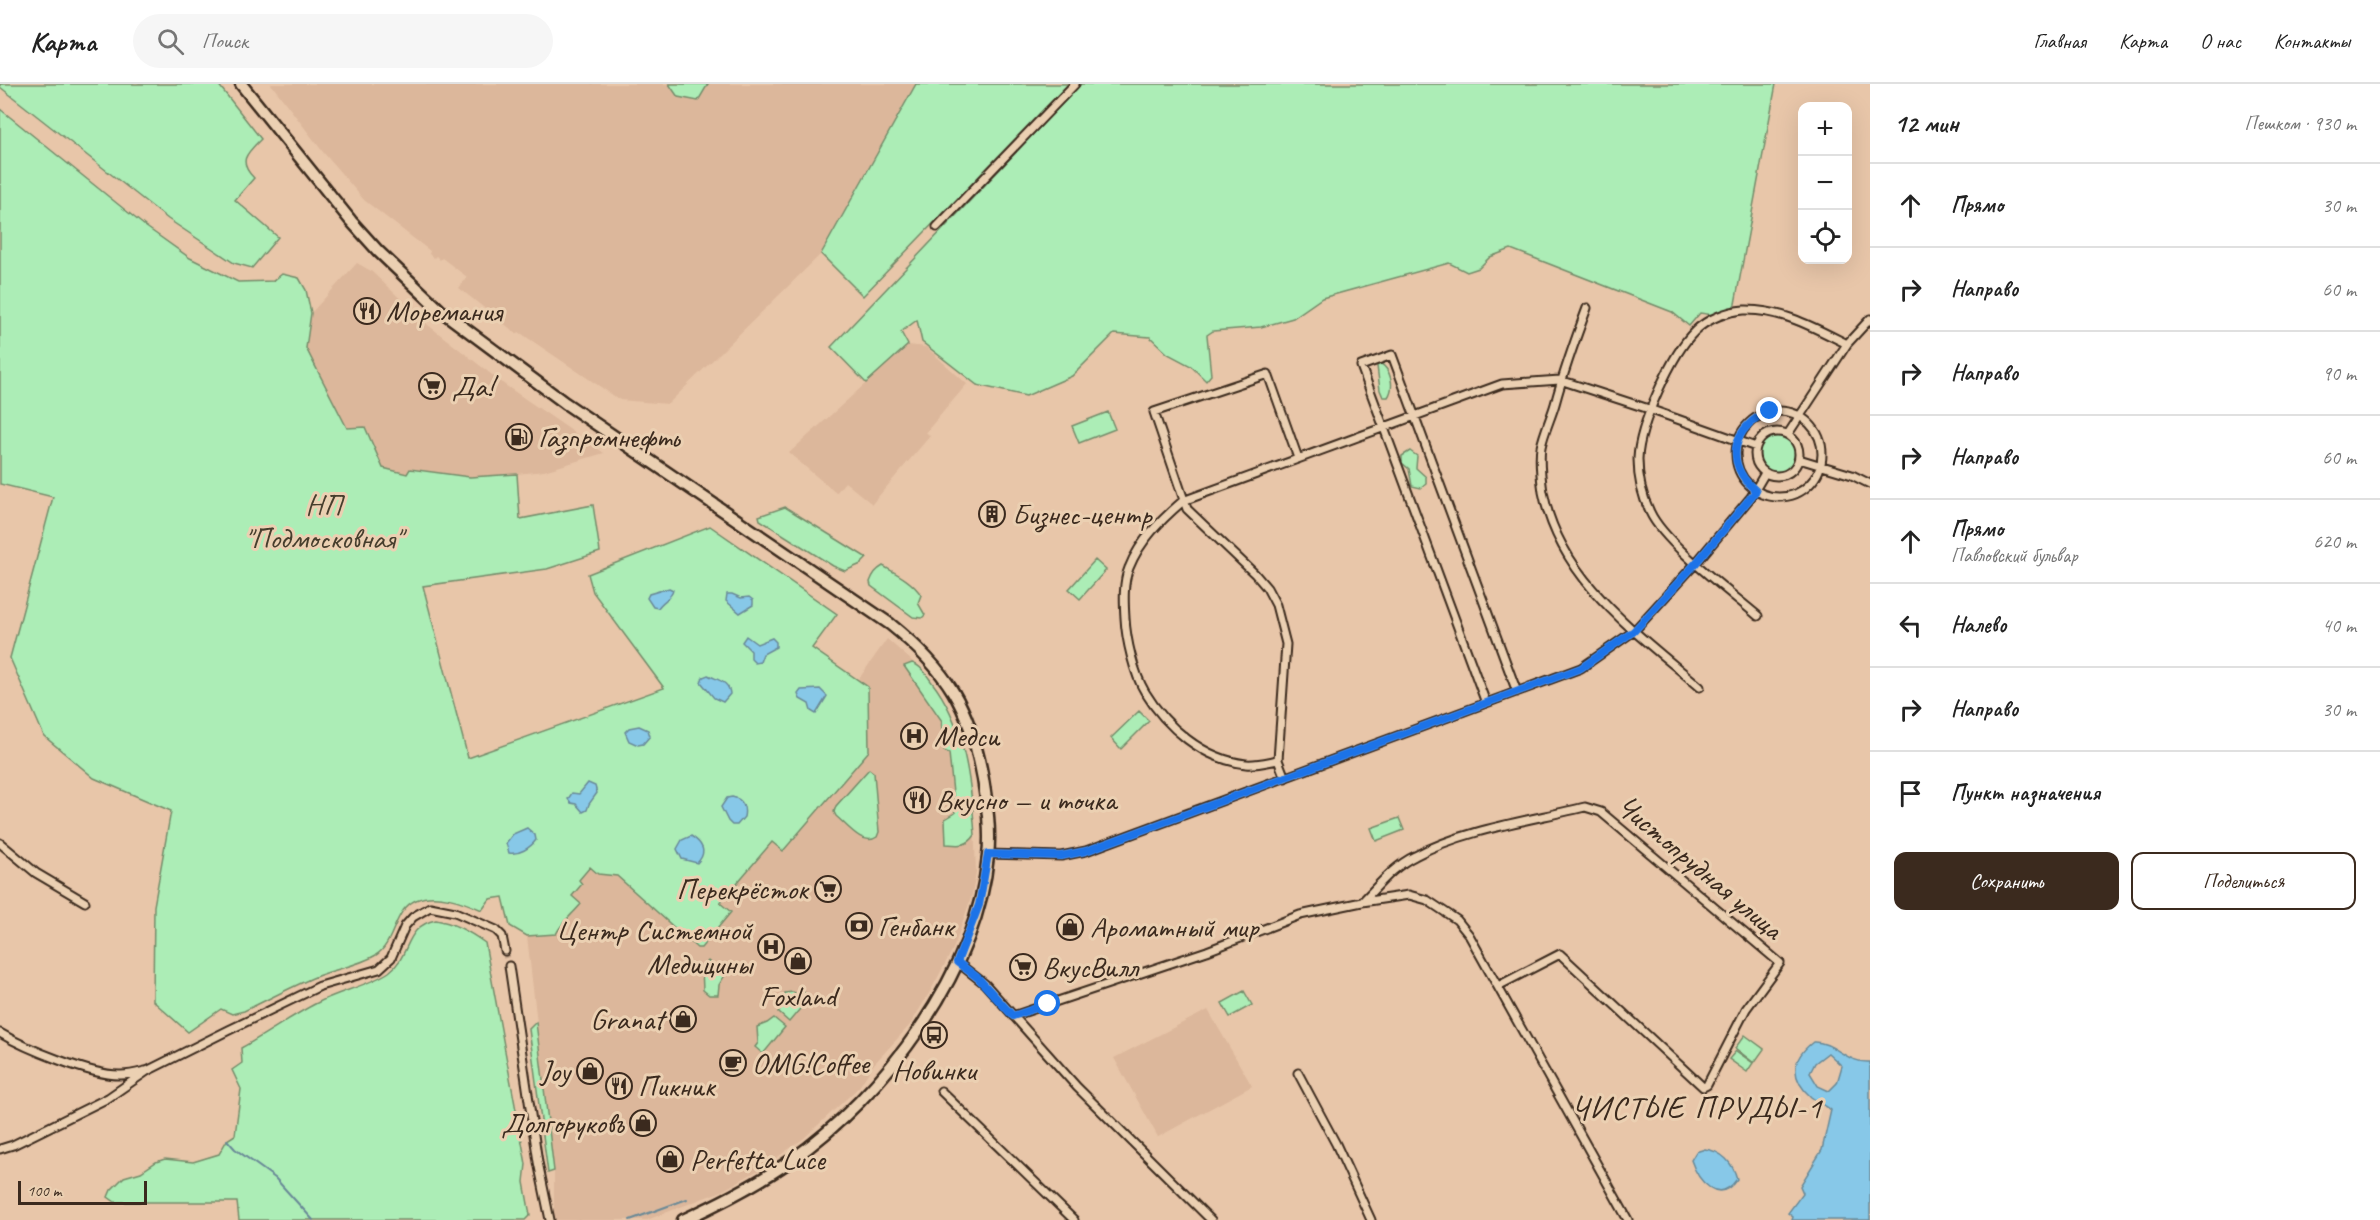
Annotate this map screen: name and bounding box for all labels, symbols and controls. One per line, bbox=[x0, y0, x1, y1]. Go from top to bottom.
search box bbox=[133, 14, 553, 68]
text: Карта bbox=[30, 24, 97, 59]
icon: search bbox=[154, 25, 187, 58]
text: Поиск bbox=[202, 27, 248, 55]
text: Главная bbox=[2033, 28, 2086, 54]
text: Карта bbox=[2119, 28, 2167, 54]
text: О нас bbox=[2200, 28, 2241, 54]
text: Контакты bbox=[2274, 28, 2350, 54]
map controls bbox=[1798, 102, 1852, 264]
button: + bbox=[1798, 102, 1852, 156]
text: 12 мин bbox=[1894, 107, 1959, 140]
text: Пешком · 930 m bbox=[2244, 111, 2356, 136]
button: − bbox=[1798, 156, 1852, 210]
icon: ahead bbox=[1894, 189, 1927, 222]
text: Прямо bbox=[1951, 191, 2003, 219]
text: 30 m bbox=[2322, 193, 2356, 218]
button: locate bbox=[1798, 210, 1852, 264]
icon: right bbox=[1894, 273, 1927, 306]
text: Направо bbox=[1951, 275, 2018, 303]
text: 60 m bbox=[2322, 277, 2356, 302]
place label: Моремания bbox=[386, 292, 505, 330]
restaurant icon: Моремания bbox=[352, 296, 382, 326]
icon: right bbox=[1894, 357, 1927, 390]
text: Направо bbox=[1951, 359, 2018, 387]
text: 90 m bbox=[2322, 361, 2356, 386]
place label: Да! bbox=[452, 367, 499, 405]
supermarket icon: Да! bbox=[417, 371, 447, 401]
route end bbox=[1756, 397, 1782, 423]
place label: Газпромнефть bbox=[538, 418, 681, 456]
fuel station icon: Газпромнефть bbox=[504, 422, 534, 452]
icon: right bbox=[1894, 441, 1927, 474]
text: Направо bbox=[1951, 443, 2018, 471]
text: 60 m bbox=[2322, 445, 2356, 470]
park label: НП "Подмосковная" bbox=[244, 485, 408, 557]
place label: Бизнес-центр bbox=[1012, 495, 1153, 533]
building icon: Бизнес-центр bbox=[977, 499, 1007, 529]
text: Прямо bbox=[1951, 515, 2003, 543]
icon: ahead bbox=[1894, 525, 1927, 558]
text: 620 m bbox=[2313, 529, 2356, 554]
text: Павловский бульвар bbox=[1951, 543, 2078, 568]
icon: left bbox=[1894, 609, 1927, 642]
text: Налево bbox=[1951, 611, 2007, 639]
text: 40 m bbox=[2322, 613, 2356, 638]
icon: right bbox=[1894, 693, 1927, 726]
text: Направо bbox=[1951, 695, 2018, 723]
text: 30 m bbox=[2322, 697, 2356, 722]
place label: Медси bbox=[934, 717, 1001, 755]
hospital icon: Медси bbox=[899, 721, 929, 751]
icon: arrive bbox=[1894, 777, 1927, 810]
text: Пункт назначения bbox=[1951, 779, 2100, 807]
place label: Вкусно — и точка bbox=[936, 781, 1119, 819]
restaurant icon: Вкусно — и точка bbox=[902, 785, 932, 815]
street label: Чистопрудная улица bbox=[1609, 786, 1792, 949]
button: Сохранить bbox=[1894, 852, 2119, 910]
button: Поделиться bbox=[2131, 852, 2356, 910]
place label: Перекрёсток bbox=[676, 870, 810, 908]
supermarket icon: Перекрёсток bbox=[813, 874, 843, 904]
place label: Генбанк bbox=[878, 907, 956, 945]
place label: Ароматный мир bbox=[1090, 908, 1260, 946]
place label: Центр Системной Медицины bbox=[556, 911, 754, 983]
bank icon: Генбанк bbox=[844, 911, 874, 941]
shop icon: Ароматный мир bbox=[1055, 912, 1085, 942]
hospital icon: Центр Системной Медицины bbox=[756, 932, 786, 962]
shop icon: Foxland bbox=[783, 946, 813, 976]
place label: ВкусВилл bbox=[1042, 948, 1140, 986]
supermarket icon: ВкусВилл bbox=[1008, 952, 1038, 982]
place label: Foxland bbox=[760, 977, 840, 1015]
route start bbox=[1034, 990, 1060, 1016]
place label: Granat bbox=[590, 1000, 668, 1038]
shop icon: Granat bbox=[668, 1004, 698, 1034]
bus stop icon: Новинки bbox=[919, 1020, 949, 1050]
place label: OMG!Coffee bbox=[752, 1044, 871, 1082]
cafe icon: OMG!Coffee bbox=[718, 1048, 748, 1078]
place label: Новинки bbox=[892, 1051, 978, 1089]
place label: Joy bbox=[539, 1052, 573, 1090]
shop icon: Joy bbox=[575, 1056, 605, 1086]
place label: Пикник bbox=[638, 1067, 717, 1105]
restaurant icon: Пикник bbox=[604, 1071, 634, 1101]
district label: ЧИСТЫЕ ПРУДЫ-1 bbox=[1571, 1087, 1823, 1128]
place label: Долгоруковъ bbox=[501, 1104, 625, 1142]
shop icon: Долгоруковъ bbox=[628, 1108, 658, 1138]
place label: Perfetta Luce bbox=[690, 1140, 827, 1178]
shop icon: Perfetta Luce bbox=[655, 1144, 685, 1174]
scale bar bbox=[18, 1178, 147, 1206]
text: 100 m bbox=[27, 1181, 61, 1201]

